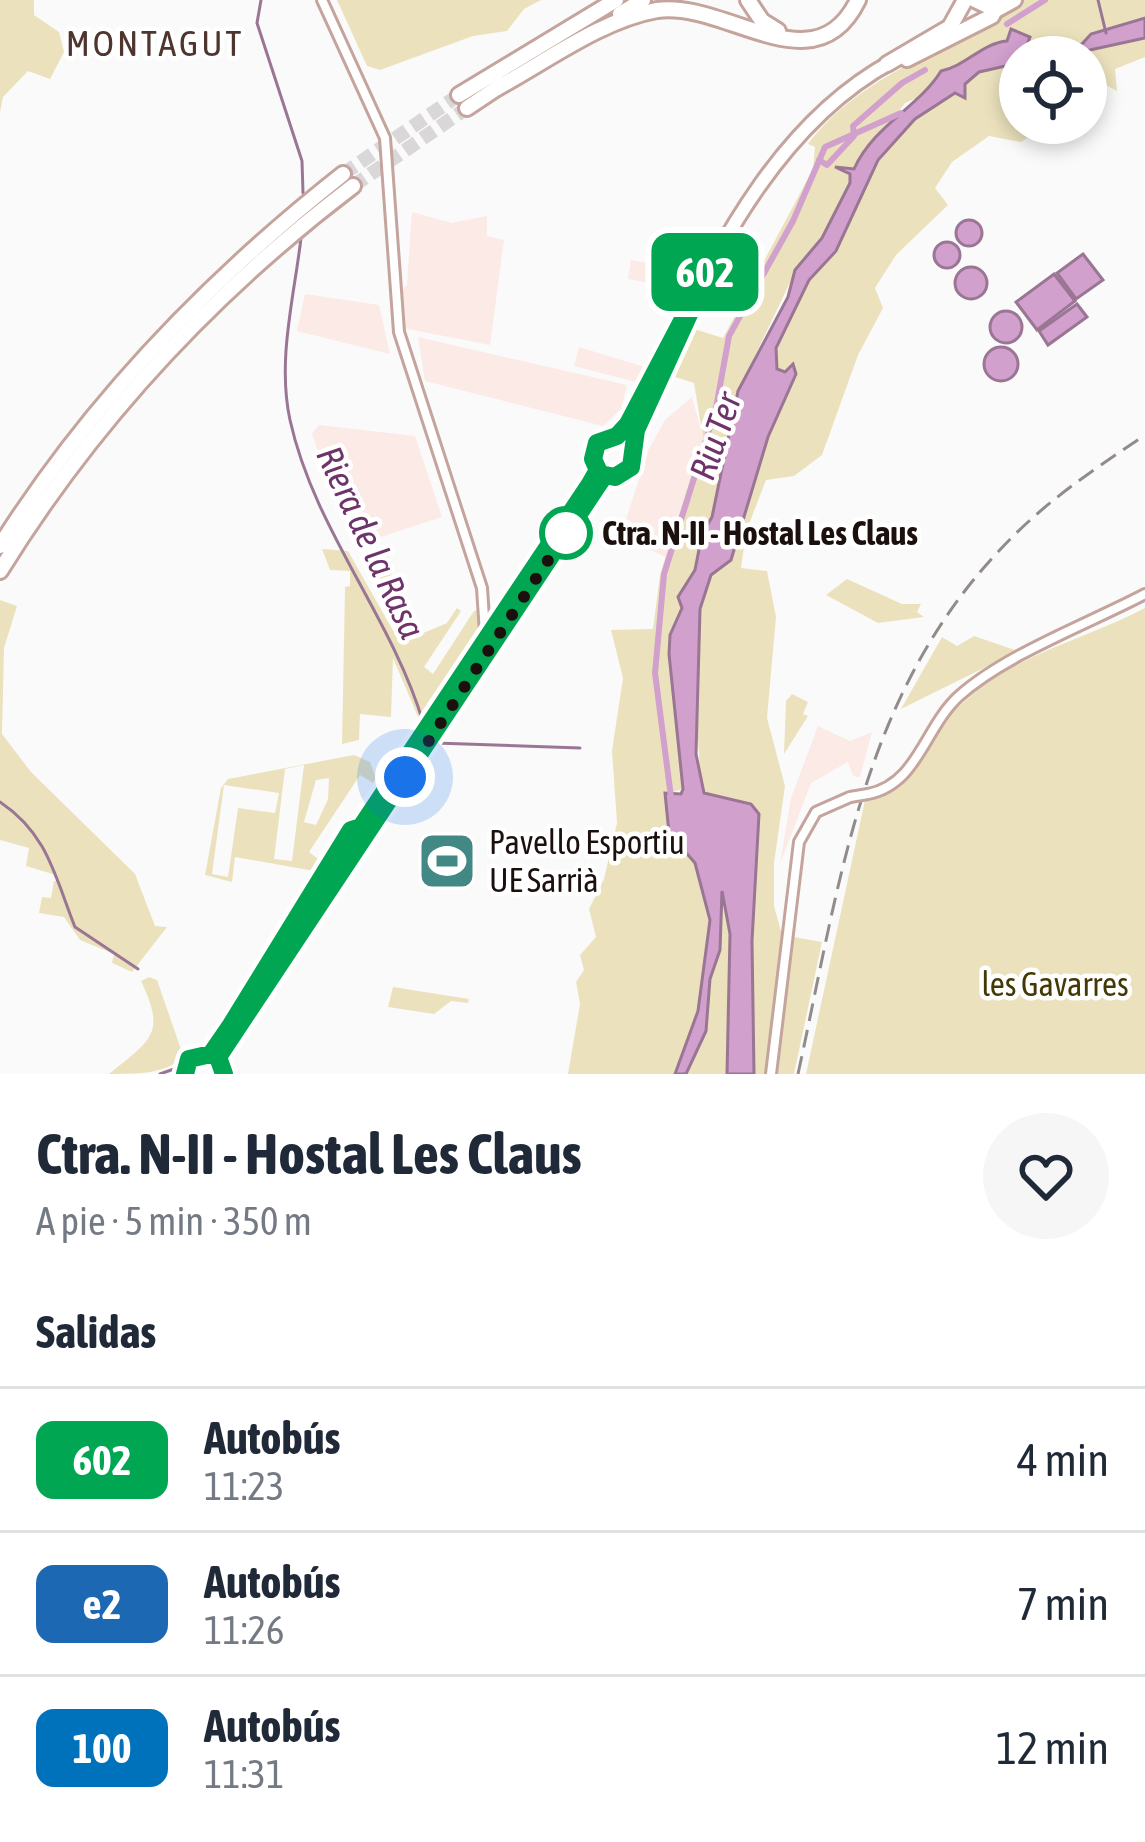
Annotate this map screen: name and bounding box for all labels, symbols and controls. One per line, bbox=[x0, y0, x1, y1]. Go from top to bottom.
district label: MONTAGUT bbox=[66, 22, 244, 64]
map controls bbox=[999, 36, 1107, 144]
button: locate bbox=[999, 36, 1107, 144]
line badge: 602 bbox=[636, 233, 774, 311]
text: 602 bbox=[675, 248, 735, 296]
water label: Riu Ter bbox=[681, 386, 750, 485]
water label: Riera de la Rasa bbox=[308, 439, 434, 645]
marker: Ctra. N-II - Hostal Les Claus bbox=[541, 508, 591, 558]
place label: Ctra. N-II - Hostal Les Claus bbox=[602, 514, 918, 552]
your location bbox=[375, 747, 435, 807]
place label: Pavello Esportiu UE Sarrià bbox=[489, 823, 685, 899]
sports icon: Pavello Esportiu UE Sarrià bbox=[416, 830, 478, 892]
park label: les Gavarres bbox=[981, 965, 1129, 1003]
button: heart bbox=[983, 1113, 1109, 1239]
text: Ctra. N-II - Hostal Les Claus bbox=[36, 1121, 582, 1186]
text: A pie · 5 min · 350 m bbox=[36, 1199, 312, 1243]
text: Salidas bbox=[36, 1306, 156, 1358]
text: Autobús bbox=[204, 1412, 340, 1464]
text: 4 min bbox=[1017, 1434, 1109, 1486]
text: 602 bbox=[72, 1436, 132, 1484]
text: 11:23 bbox=[204, 1464, 284, 1508]
text: Autobús bbox=[204, 1556, 340, 1608]
text: 7 min bbox=[1017, 1578, 1109, 1630]
text: e2 bbox=[83, 1580, 121, 1628]
text: 11:26 bbox=[204, 1608, 284, 1652]
text: Autobús bbox=[204, 1700, 340, 1752]
text: 12 min bbox=[996, 1722, 1109, 1774]
text: 100 bbox=[72, 1724, 132, 1772]
text: 11:31 bbox=[204, 1752, 284, 1796]

